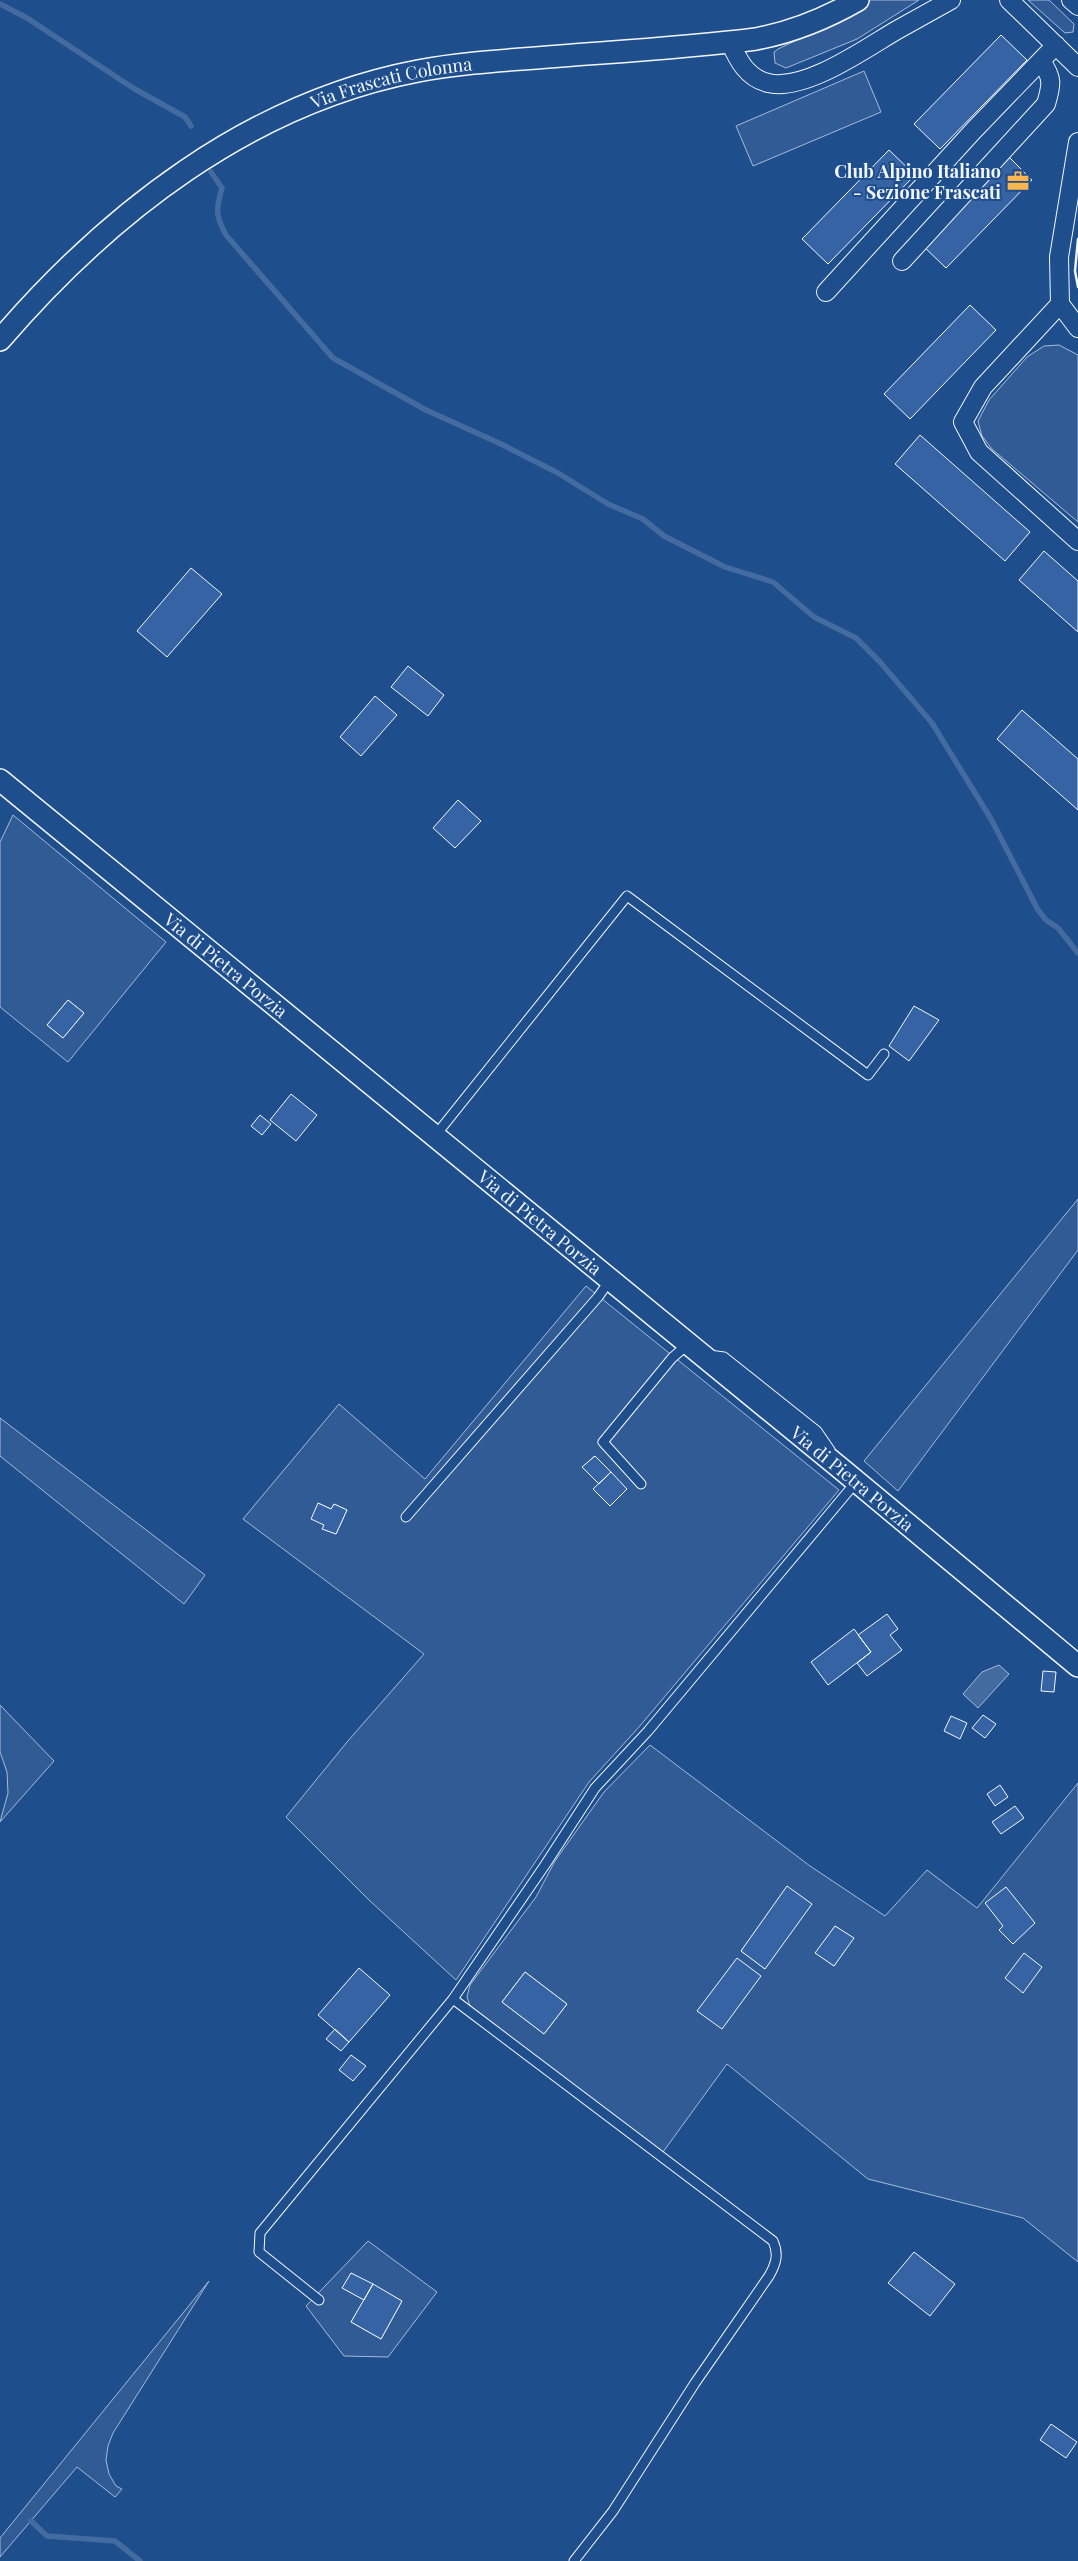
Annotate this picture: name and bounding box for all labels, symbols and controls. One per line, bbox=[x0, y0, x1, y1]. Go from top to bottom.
street label: Via Frascati Colonna bbox=[306, 51, 473, 114]
place label: Club Alpino Italiano - Sezione Frascati bbox=[834, 159, 1001, 204]
office icon: Club Alpino Italiano - Sezione Frascati bbox=[1005, 168, 1031, 194]
street label: Via di Pietra Porzia bbox=[158, 907, 293, 1023]
street label: Via di Pietra Porzia bbox=[472, 1164, 607, 1280]
street label: Via di Pietra Porzia bbox=[785, 1420, 919, 1537]

